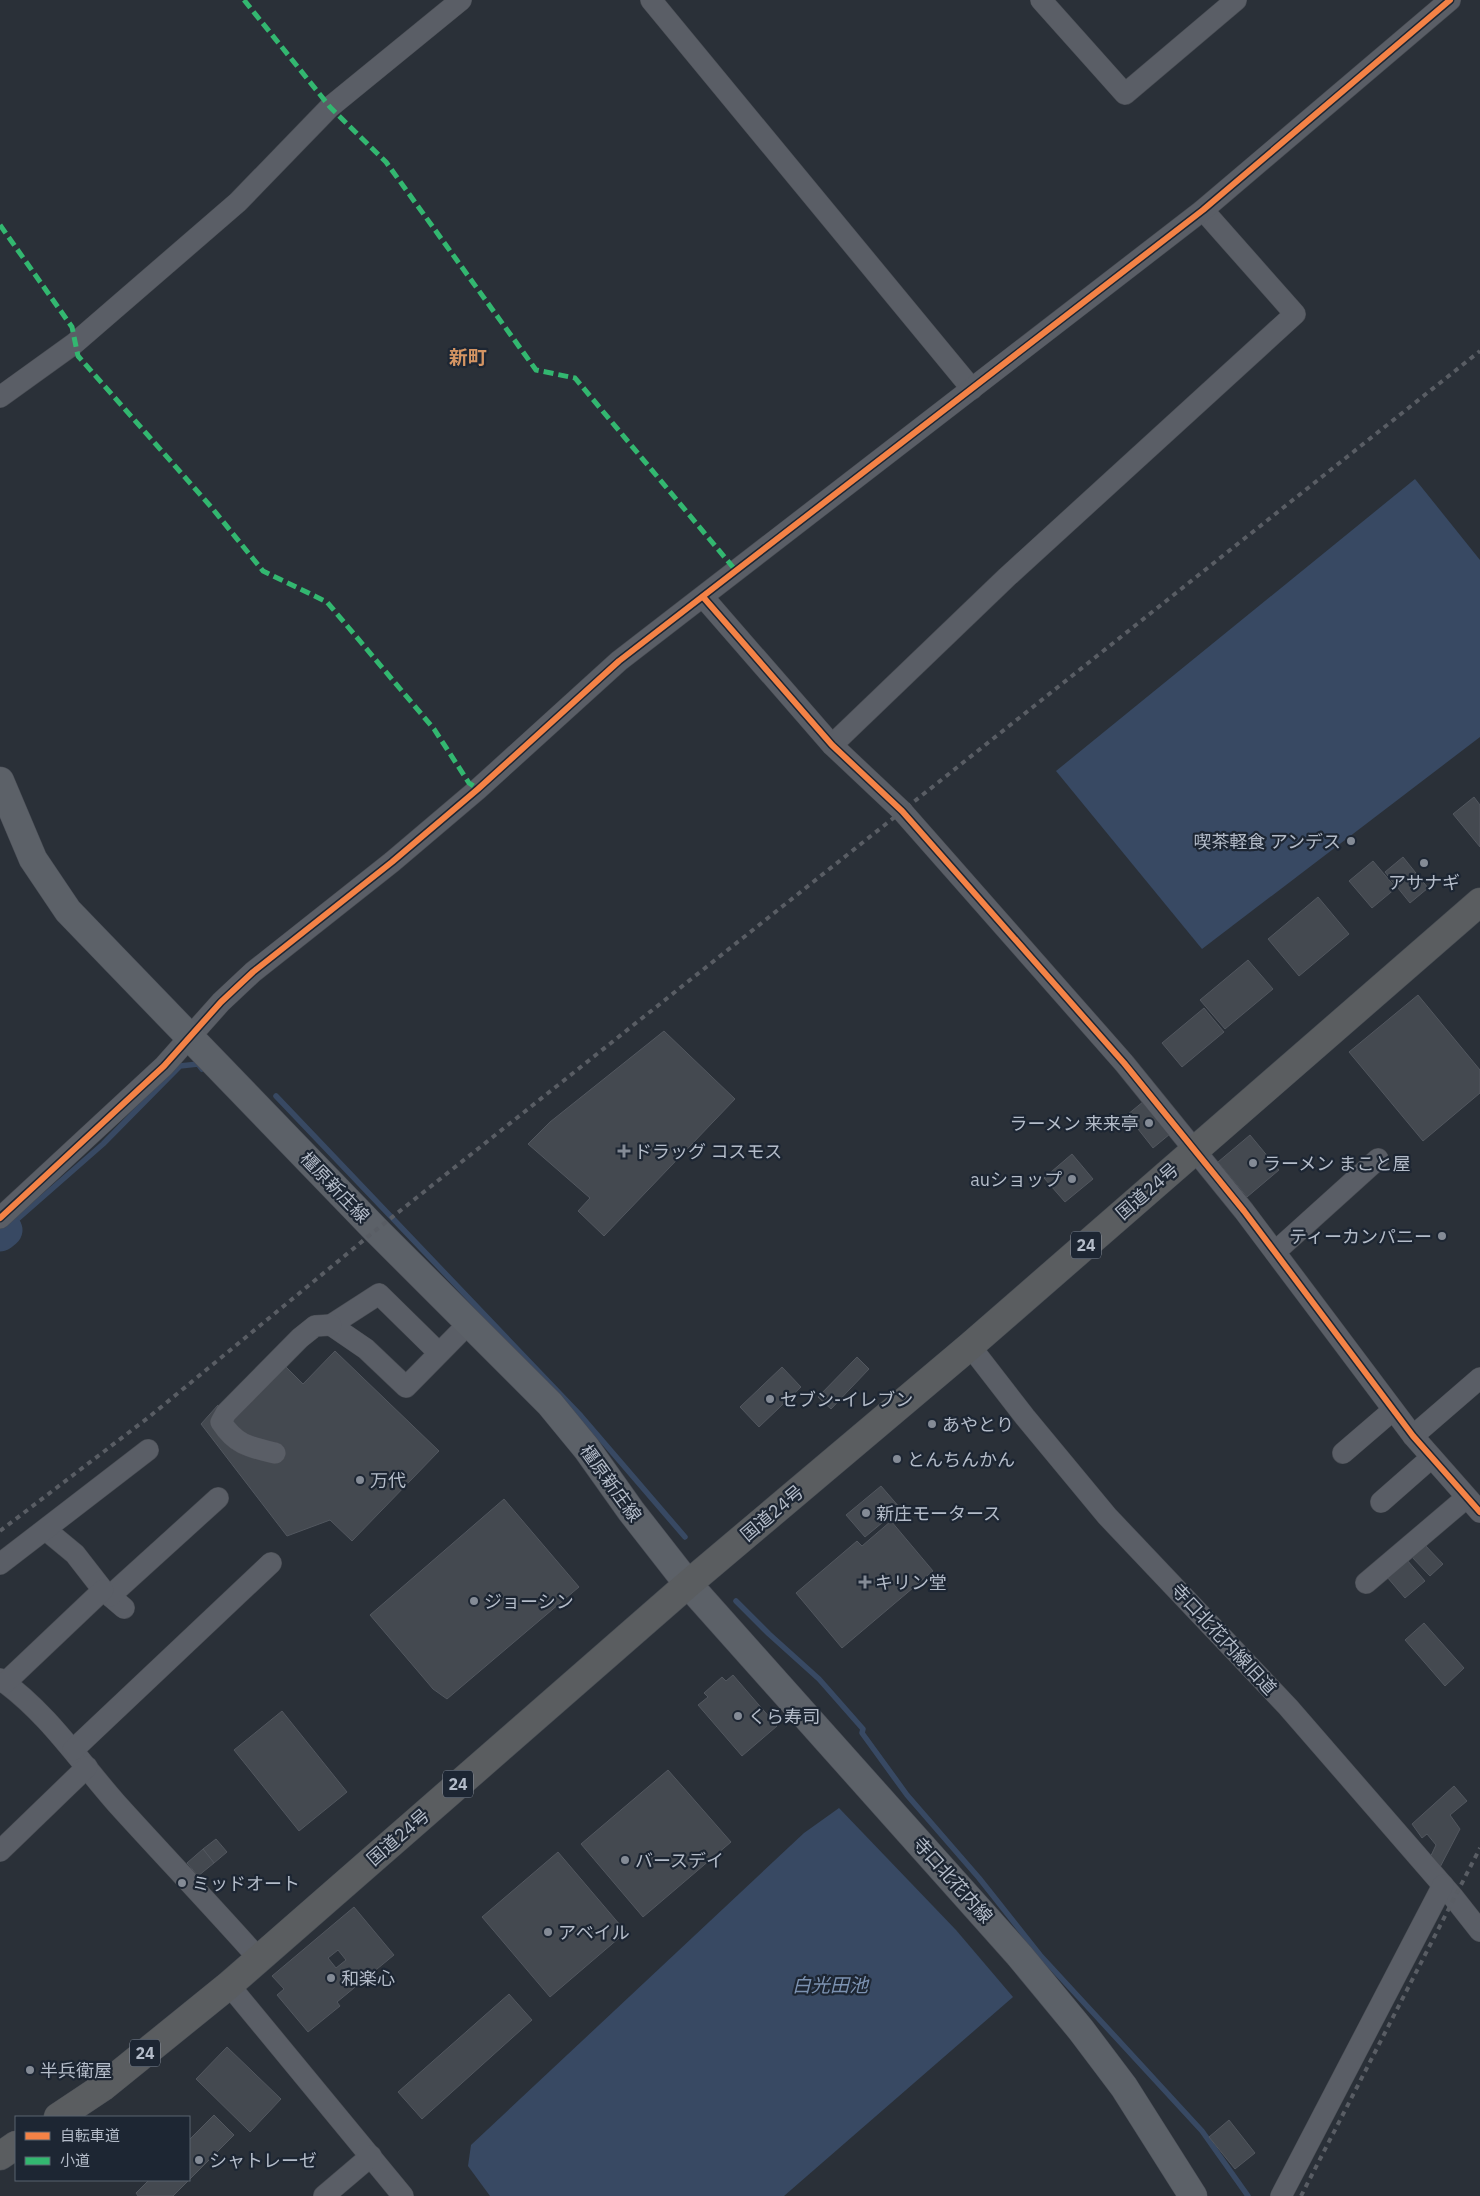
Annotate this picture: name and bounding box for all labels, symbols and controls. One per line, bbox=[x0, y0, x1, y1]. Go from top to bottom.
district label: 新町 bbox=[449, 345, 487, 369]
place label: 喫茶軽食 アンデス bbox=[1193, 830, 1341, 853]
marker: 喫茶軽食 アンデス bbox=[1345, 835, 1357, 847]
marker: アサナギ bbox=[1418, 857, 1430, 869]
place label: アサナギ bbox=[1388, 871, 1460, 894]
place label: ラーメン 来来亭 bbox=[1009, 1112, 1139, 1135]
marker: ラーメン 来来亭 bbox=[1143, 1117, 1155, 1129]
place label: ドラッグ コスモス bbox=[634, 1140, 782, 1163]
marker: ドラッグ コスモス bbox=[618, 1145, 630, 1157]
street label: 橿原新庄線 bbox=[295, 1147, 375, 1227]
place label: ラーメン まこと屋 bbox=[1263, 1152, 1411, 1175]
marker: ラーメン まこと屋 bbox=[1247, 1157, 1259, 1169]
street label: 国道24号 bbox=[1111, 1158, 1183, 1224]
place label: auショップ bbox=[970, 1168, 1062, 1191]
marker: auショップ bbox=[1066, 1173, 1078, 1185]
place label: ティーカンパニー bbox=[1289, 1225, 1432, 1248]
marker: ティーカンパニー bbox=[1436, 1230, 1448, 1242]
road number: 24 bbox=[1071, 1232, 1101, 1258]
place label: セブン-イレブン bbox=[780, 1388, 913, 1411]
marker: セブン-イレブン bbox=[764, 1393, 776, 1405]
place label: あやとり bbox=[942, 1413, 1014, 1436]
marker: あやとり bbox=[926, 1418, 938, 1430]
street label: 橿原新庄線 bbox=[575, 1440, 647, 1526]
place label: とんちんかん bbox=[907, 1448, 1015, 1471]
marker: とんちんかん bbox=[891, 1453, 903, 1465]
place label: 万代 bbox=[370, 1469, 406, 1492]
marker: 万代 bbox=[354, 1474, 366, 1486]
street label: 国道24号 bbox=[736, 1480, 808, 1546]
place label: 新庄モータース bbox=[876, 1502, 1001, 1525]
marker: 新庄モータース bbox=[860, 1507, 872, 1519]
place label: キリン堂 bbox=[875, 1571, 947, 1594]
marker: キリン堂 bbox=[859, 1576, 871, 1588]
street label: 寺口北花内線旧道 bbox=[1166, 1578, 1282, 1700]
place label: ジョーシン bbox=[484, 1590, 574, 1613]
marker: ジョーシン bbox=[468, 1595, 480, 1607]
place label: くら寿司 bbox=[748, 1705, 820, 1728]
marker: くら寿司 bbox=[732, 1710, 744, 1722]
road number: 24 bbox=[443, 1770, 473, 1798]
street label: 国道24号 bbox=[362, 1804, 434, 1870]
street label: 寺口北花内線 bbox=[908, 1832, 998, 1928]
place label: バースデイ bbox=[635, 1849, 724, 1872]
marker: バースデイ bbox=[619, 1854, 631, 1866]
place label: ミッドオート bbox=[192, 1872, 300, 1895]
marker: ミッドオート bbox=[176, 1877, 188, 1889]
place label: アベイル bbox=[558, 1921, 630, 1944]
marker: アベイル bbox=[542, 1926, 554, 1938]
place label: 和楽心 bbox=[341, 1967, 395, 1990]
marker: 和楽心 bbox=[325, 1972, 337, 1984]
water label: 白光田池 bbox=[792, 1973, 870, 1997]
road number: 24 bbox=[130, 2040, 160, 2066]
place label: 半兵衛屋 bbox=[40, 2059, 112, 2082]
marker: 半兵衛屋 bbox=[24, 2064, 36, 2076]
legend bbox=[15, 2116, 190, 2181]
text: 自転車道 bbox=[60, 2126, 120, 2145]
place label: シャトレーゼ bbox=[209, 2149, 317, 2172]
text: 小道 bbox=[60, 2151, 90, 2170]
marker: シャトレーゼ bbox=[193, 2154, 205, 2166]

